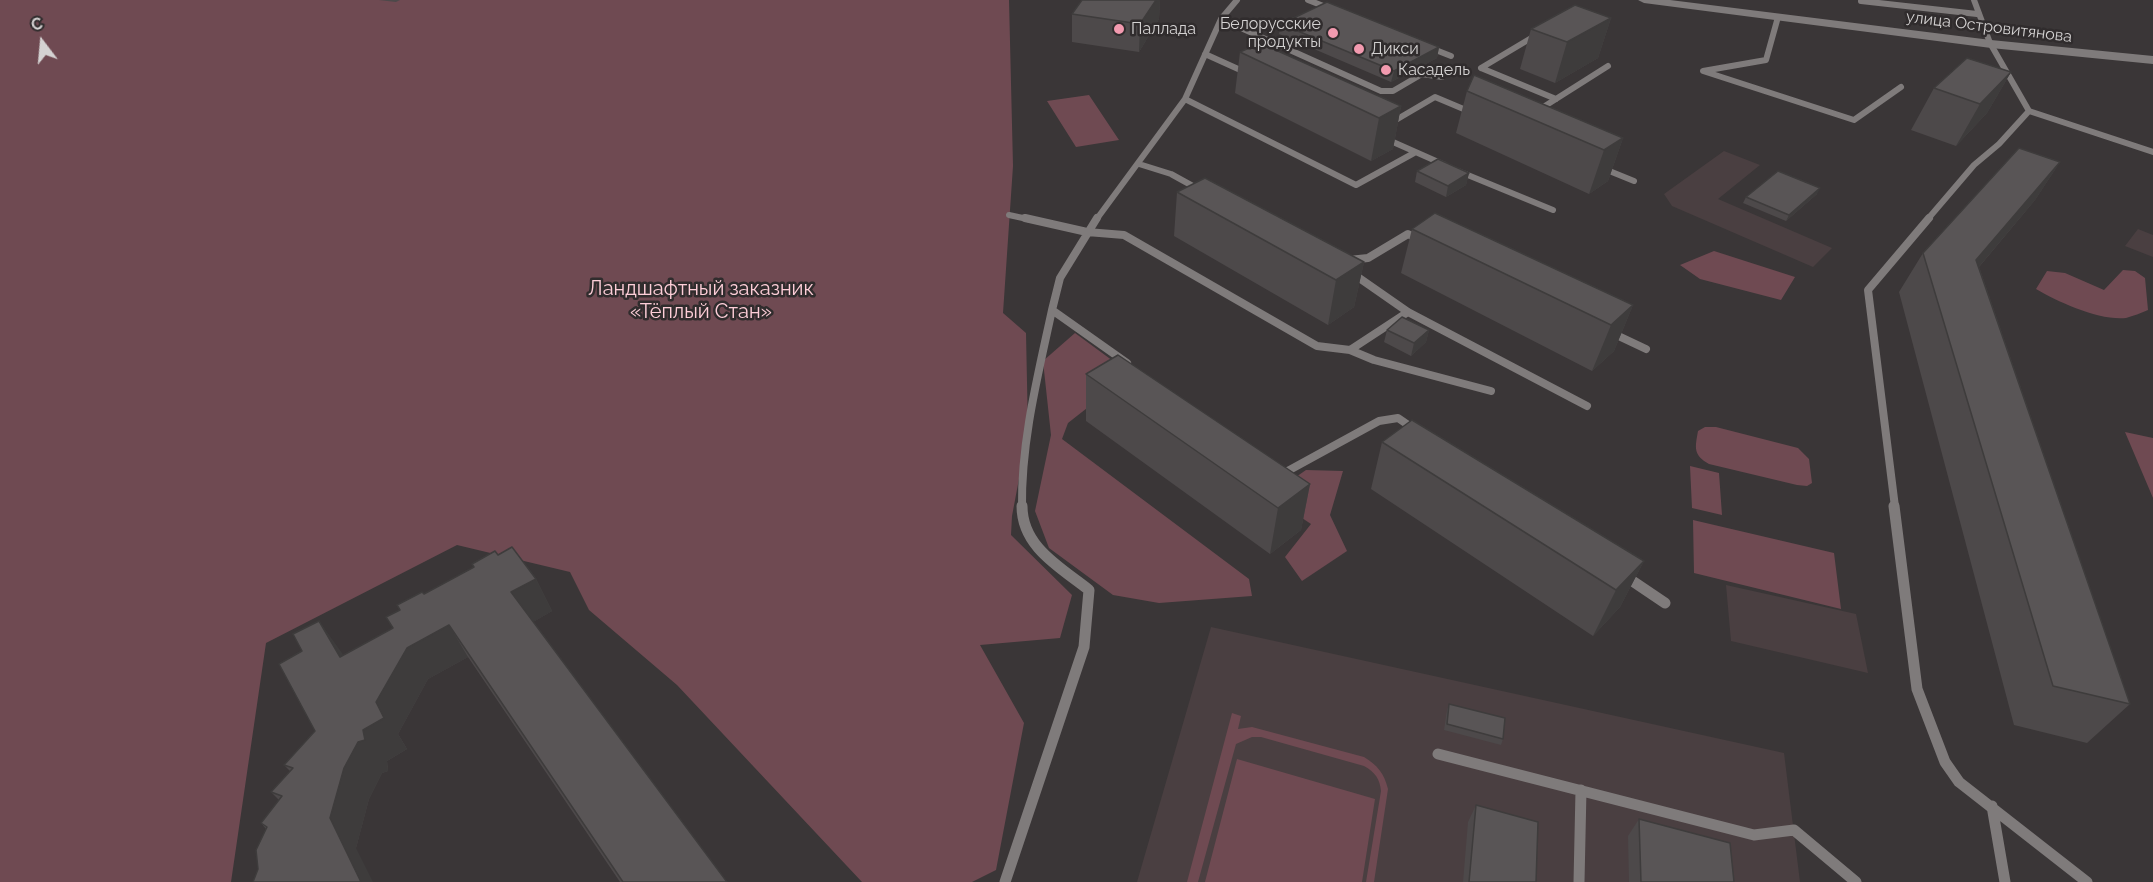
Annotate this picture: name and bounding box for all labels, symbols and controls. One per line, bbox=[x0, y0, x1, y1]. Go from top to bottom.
street label: улица Островитянова bbox=[1905, 7, 2073, 47]
north arrow bbox=[12, 12, 72, 72]
text: С bbox=[29, 14, 45, 35]
place label: Белорусские продукты bbox=[1220, 14, 1321, 52]
place label: Паллада bbox=[1131, 19, 1196, 39]
marker: Паллада bbox=[1112, 22, 1126, 36]
marker: Белорусские продукты bbox=[1326, 26, 1340, 40]
place label: Дикси bbox=[1371, 39, 1419, 59]
marker: Дикси bbox=[1352, 42, 1366, 56]
place label: Касадель bbox=[1398, 60, 1470, 80]
marker: Касадель bbox=[1379, 63, 1393, 77]
park label: Ландшафтный заказник «Тёплый Стан» bbox=[588, 277, 814, 324]

